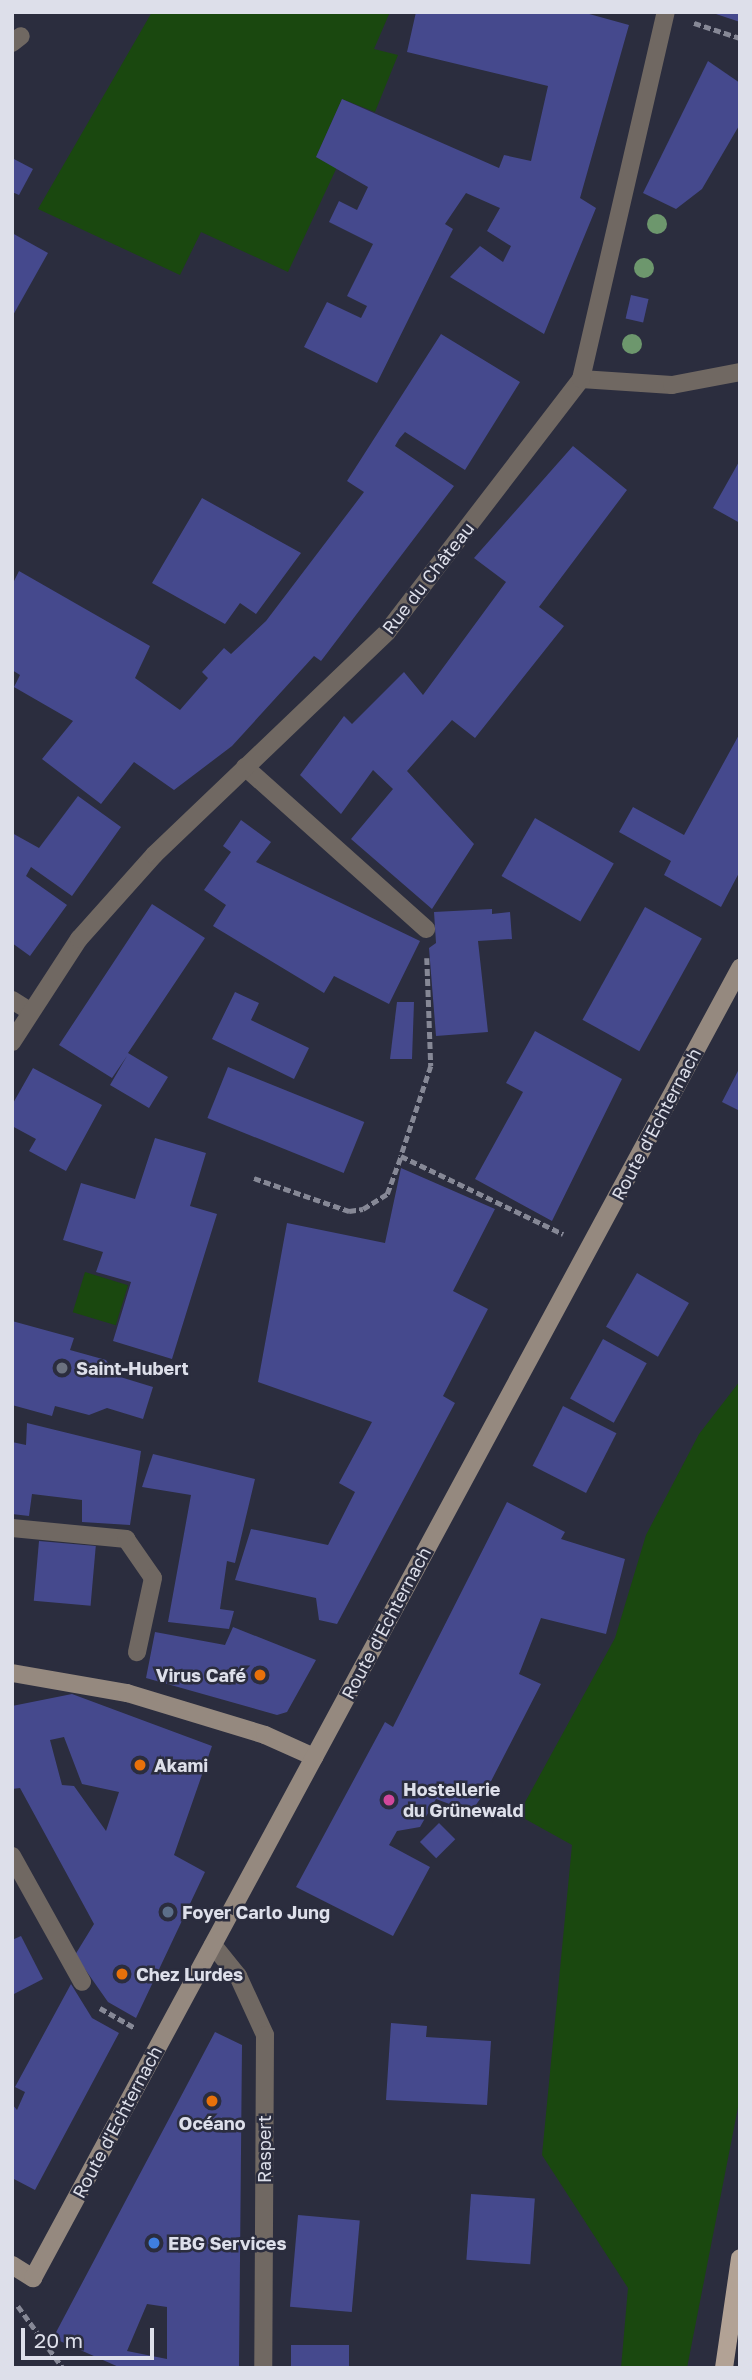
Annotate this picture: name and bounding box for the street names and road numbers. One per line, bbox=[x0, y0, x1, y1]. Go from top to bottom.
street label: Rue du Château bbox=[378, 518, 478, 638]
street label: Route d'Echternach bbox=[607, 1044, 705, 1204]
street label: Route d'Echternach bbox=[337, 1543, 435, 1703]
street label: Route d'Echternach bbox=[68, 2042, 166, 2202]
street label: Raspert bbox=[253, 2115, 275, 2183]

